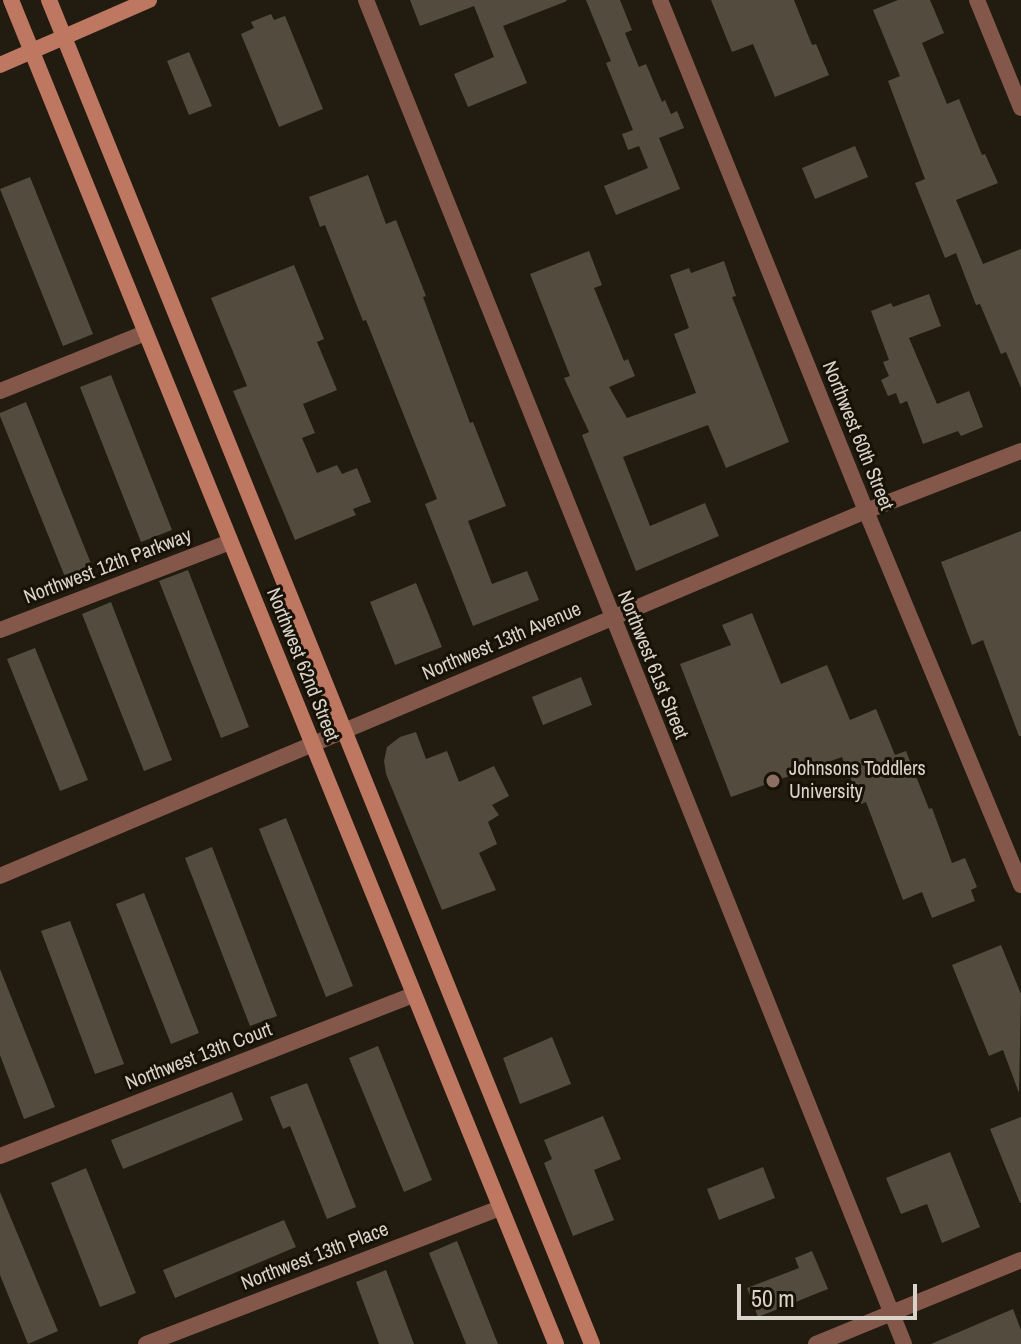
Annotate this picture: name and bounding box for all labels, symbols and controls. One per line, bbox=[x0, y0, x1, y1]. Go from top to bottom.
street label: Northwest 60th Street bbox=[816, 358, 898, 514]
street label: Northwest 12th Parkway bbox=[21, 524, 195, 610]
street label: Northwest 62nd Street bbox=[260, 585, 344, 745]
street label: Northwest 61st Street bbox=[611, 587, 693, 743]
street label: Northwest 13th Avenue bbox=[419, 598, 585, 686]
place label: Johnsons Toddlers University bbox=[789, 758, 926, 805]
marker: Johnsons Toddlers University bbox=[764, 772, 782, 790]
street label: Northwest 13th Court bbox=[122, 1018, 276, 1096]
street label: Northwest 13th Place bbox=[238, 1218, 392, 1296]
scale bar bbox=[741, 1268, 921, 1318]
text: 50 m bbox=[751, 1282, 795, 1314]

